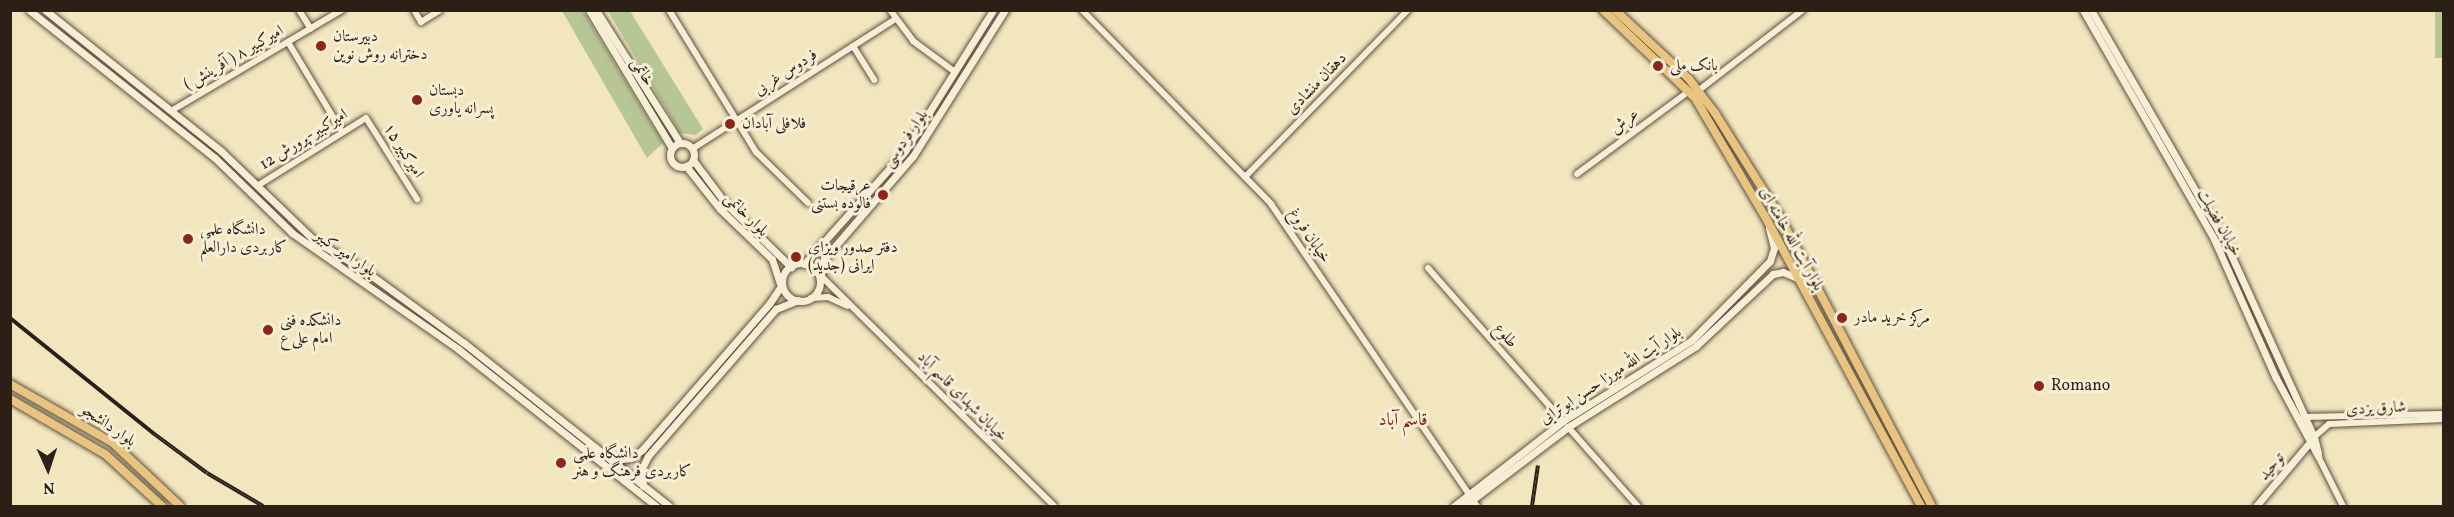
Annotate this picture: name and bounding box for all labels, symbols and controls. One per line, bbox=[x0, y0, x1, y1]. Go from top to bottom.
street label: امیرکبیر ۸ ( آفرینش ) bbox=[181, 22, 287, 94]
place label: دبیرستان دخترانه روش نوین bbox=[333, 27, 428, 65]
marker: دبیرستان دخترانه روش نوین bbox=[314, 39, 328, 53]
street label: فردوس غربی bbox=[751, 46, 821, 100]
street label: دهقان منشادی bbox=[1283, 49, 1351, 119]
street label: خاتمی bbox=[626, 54, 658, 90]
place label: بانک ملی bbox=[1670, 56, 1718, 76]
marker: بانک ملی bbox=[1651, 59, 1665, 73]
place label: دبستان پسرانه یاوری bbox=[429, 81, 493, 119]
marker: دبستان پسرانه یاوری bbox=[410, 93, 424, 107]
street label: 12 امیرکبیر-پرورش bbox=[256, 105, 352, 175]
street label: عرش bbox=[1607, 105, 1643, 139]
street label: بلوار فردوسی bbox=[879, 106, 933, 172]
place label: فلافلی آبادان bbox=[742, 114, 806, 134]
marker: فلافلی آبادان bbox=[723, 117, 737, 131]
street label: امیرکبیر ۱۵ bbox=[379, 120, 427, 182]
place label: عرقیجات فالوده بستنی bbox=[811, 176, 871, 214]
street label: بلوار آیت الله خامنه ای bbox=[1755, 184, 1827, 294]
street label: خیابان فضیلت bbox=[2193, 186, 2245, 260]
marker: عرقیجات فالوده بستنی bbox=[876, 188, 890, 202]
street label: بلوار خاتمی bbox=[720, 189, 772, 241]
street label: خیابان فروغ bbox=[1284, 205, 1334, 267]
place label: دانشگاه علمی کاربردی دارالعلم bbox=[200, 220, 287, 258]
street label: بلوار امیر کبیر bbox=[311, 226, 379, 282]
marker: دانشگاه علمی کاربردی دارالعلم bbox=[181, 232, 195, 246]
place label: دفتر صدور ویزای ایرانی (جدید) bbox=[808, 238, 898, 276]
marker: دفتر صدور ویزای ایرانی (جدید) bbox=[789, 250, 803, 264]
place label: مرکز خرید مادر bbox=[1854, 308, 1930, 328]
place label: دانشکده فنی امام علی ع bbox=[280, 311, 341, 349]
marker: مرکز خرید مادر bbox=[1835, 311, 1849, 325]
street label: طلوع bbox=[1489, 320, 1521, 352]
marker: دانشکده فنی امام علی ع bbox=[261, 323, 275, 337]
street label: بلوار آیت الله میرزا حسن ابوترابی bbox=[1537, 323, 1685, 429]
street label: خیابان شهدای قاسم آباد bbox=[913, 348, 1011, 446]
place label: Romano bbox=[2051, 376, 2110, 396]
marker: Romano bbox=[2032, 379, 2046, 393]
street label: شارق یزدی bbox=[2345, 398, 2407, 420]
street label: بلوار دانشجو bbox=[77, 401, 139, 451]
district label: قاسم آباد bbox=[1379, 410, 1427, 432]
north arrow bbox=[18, 439, 78, 499]
place label: دانشگاه علمی کاربردی فرهنگ و هنر bbox=[573, 444, 692, 482]
street label: توحید bbox=[2255, 449, 2289, 485]
marker: دانشگاه علمی کاربردی فرهنگ و هنر bbox=[554, 456, 568, 470]
text: N bbox=[43, 476, 55, 498]

